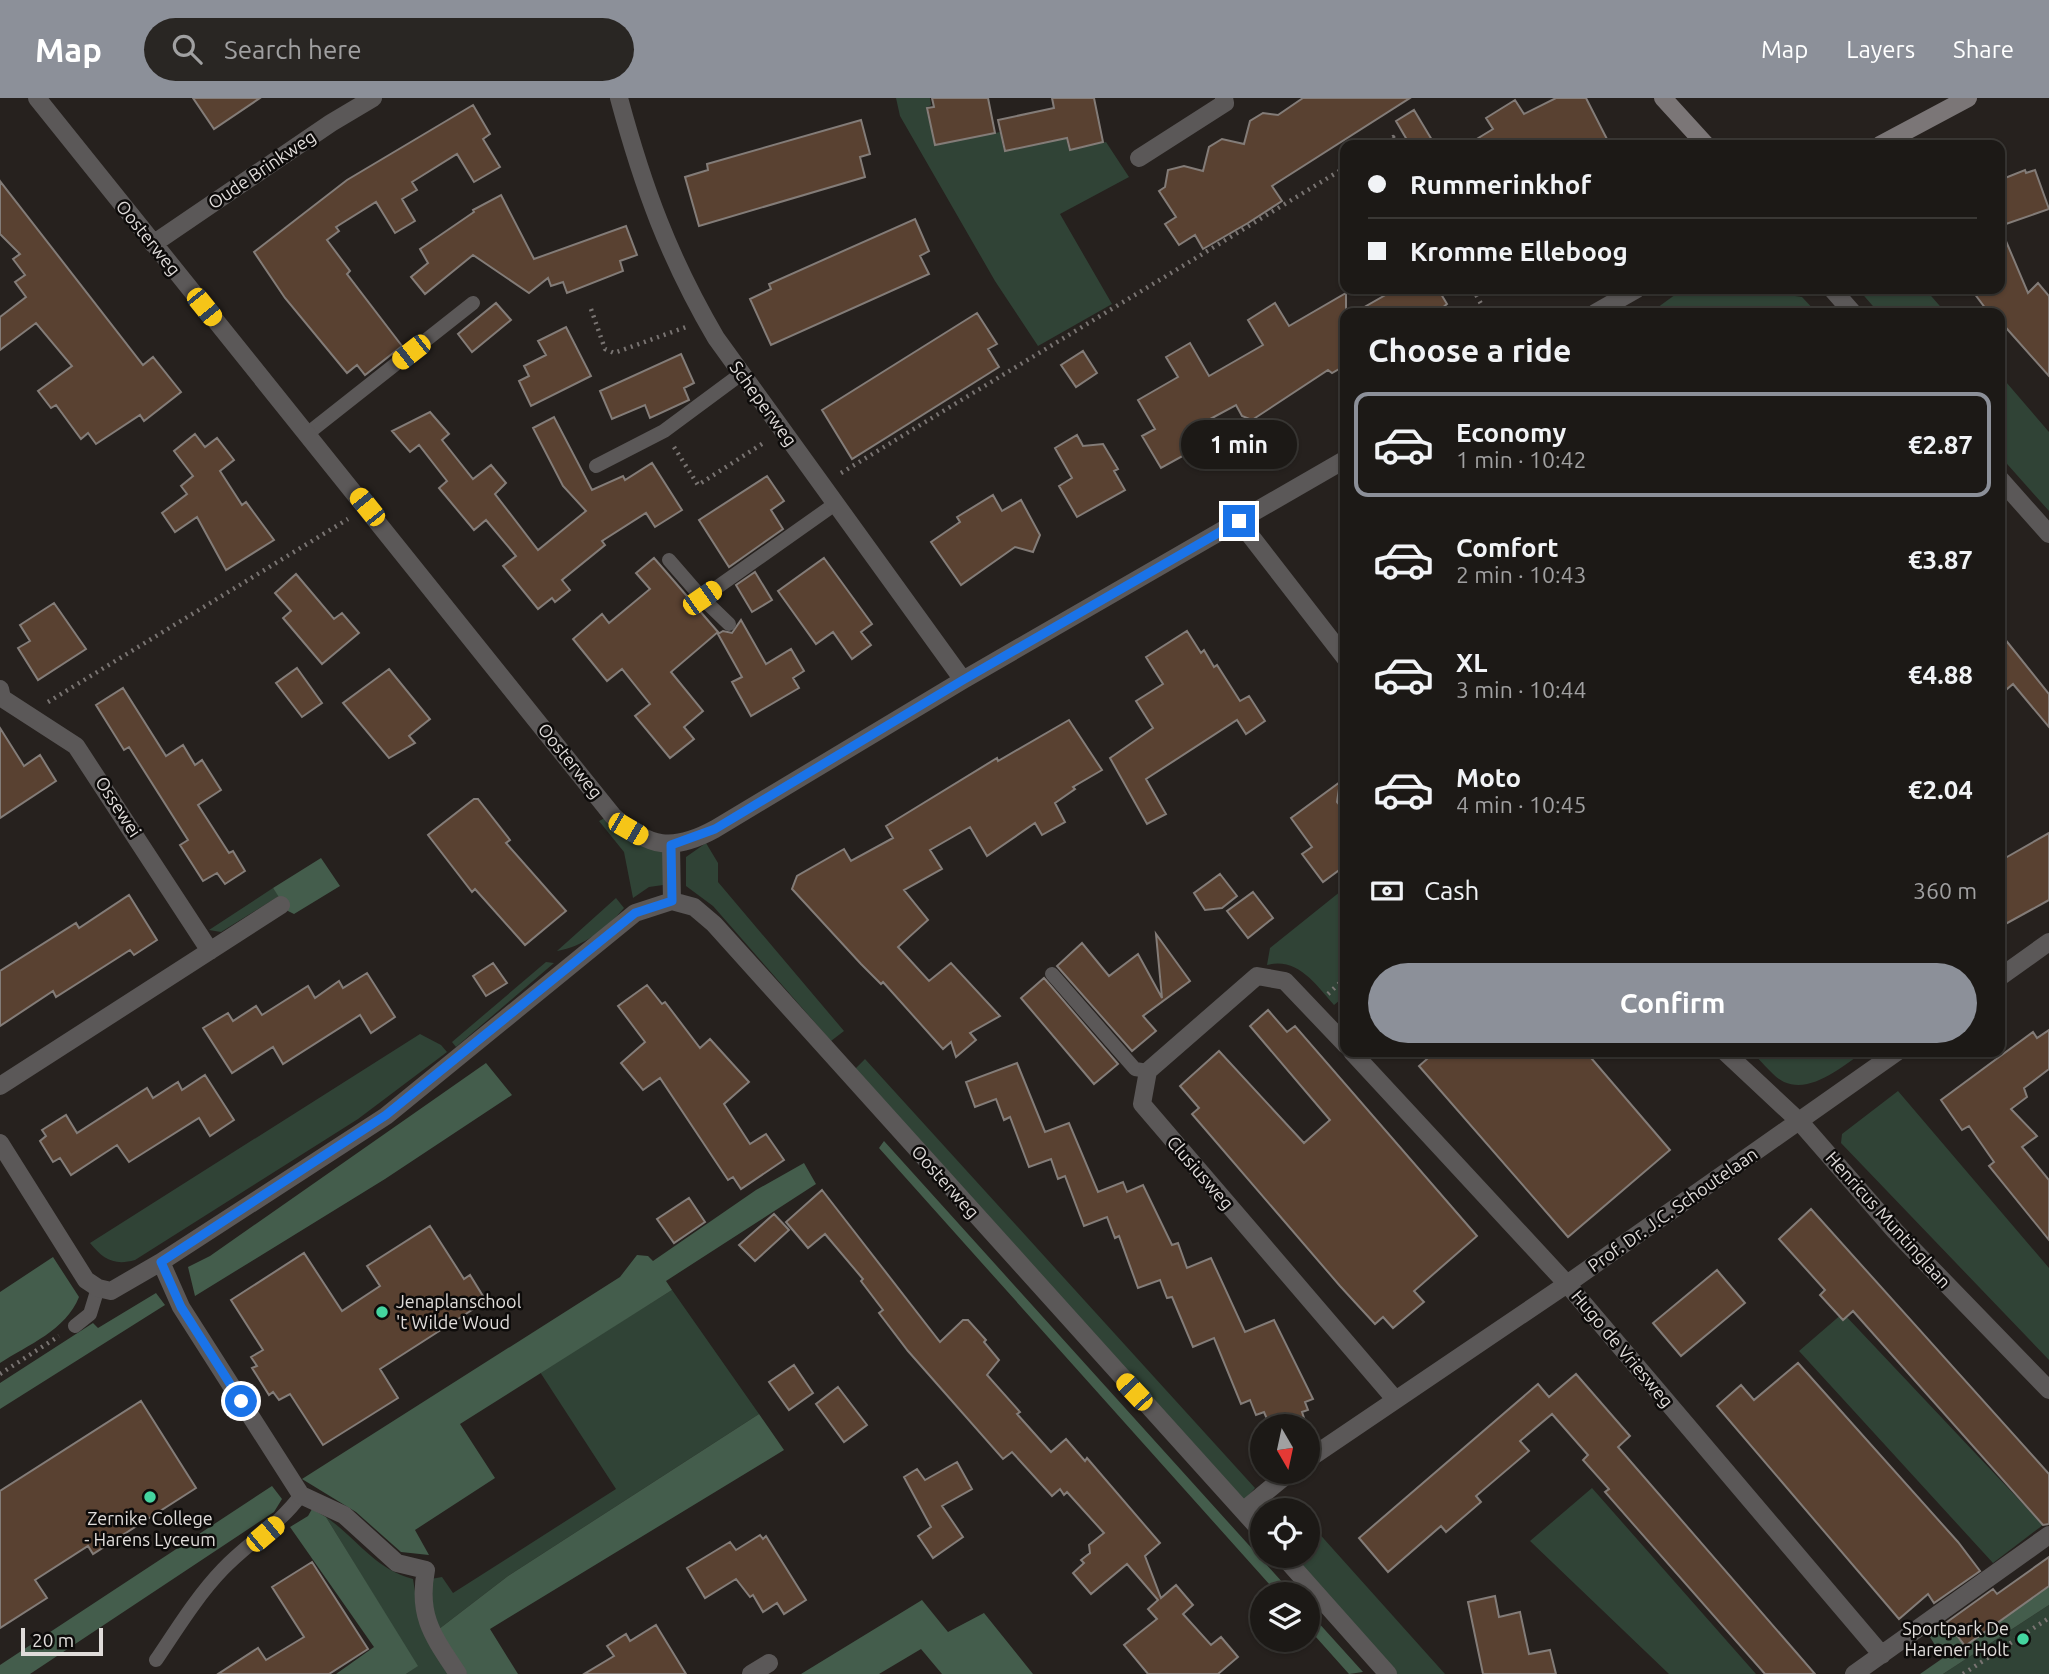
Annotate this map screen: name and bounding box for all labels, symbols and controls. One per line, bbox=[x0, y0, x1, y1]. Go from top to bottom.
search box bbox=[144, 18, 634, 81]
icon: search bbox=[168, 30, 206, 68]
text: Map bbox=[35, 31, 102, 68]
text: Search here bbox=[224, 35, 362, 64]
text: Map bbox=[1761, 36, 1808, 63]
text: Layers bbox=[1846, 36, 1915, 63]
text: Share bbox=[1953, 36, 2014, 63]
street label: Oude Brinkweg bbox=[204, 126, 319, 212]
text: Rummerinkhof bbox=[1410, 170, 1591, 199]
street label: Oosterweg bbox=[112, 196, 185, 279]
text: Kromme Elleboog bbox=[1410, 237, 1628, 266]
car bbox=[183, 284, 226, 330]
car bbox=[388, 331, 435, 373]
text: Choose a ride bbox=[1368, 332, 1571, 368]
street label: Scheperweg bbox=[726, 357, 801, 450]
icon: car bbox=[1372, 413, 1435, 476]
text: Economy bbox=[1456, 418, 1566, 447]
callout: 1 min bbox=[1181, 420, 1297, 468]
text: €2.87 bbox=[1908, 430, 1973, 459]
text: 1 min bbox=[1210, 432, 1268, 457]
text: 1 min · 10:42 bbox=[1456, 447, 1587, 472]
car bbox=[346, 484, 389, 530]
route end bbox=[1223, 505, 1255, 537]
icon: car bbox=[1372, 528, 1435, 591]
text: Comfort bbox=[1456, 533, 1559, 562]
text: €3.87 bbox=[1908, 545, 1973, 574]
text: 2 min · 10:43 bbox=[1456, 562, 1587, 587]
car bbox=[679, 577, 726, 619]
icon: car bbox=[1372, 643, 1435, 706]
text: XL bbox=[1456, 648, 1487, 677]
text: €4.88 bbox=[1908, 660, 1973, 689]
text: 3 min · 10:44 bbox=[1456, 677, 1587, 702]
street label: Oosterweg bbox=[534, 719, 607, 802]
icon: car bbox=[1372, 758, 1435, 821]
text: Moto bbox=[1456, 763, 1521, 792]
street label: Ossewei bbox=[92, 773, 146, 840]
text: €2.04 bbox=[1908, 775, 1973, 804]
text: 4 min · 10:45 bbox=[1456, 792, 1587, 817]
car bbox=[605, 809, 652, 849]
icon: cash bbox=[1368, 872, 1406, 910]
text: Cash bbox=[1424, 876, 1479, 905]
text: 360 m bbox=[1913, 878, 1977, 903]
button: Confirm bbox=[1368, 963, 1977, 1043]
street label: Clusiusweg bbox=[1164, 1132, 1238, 1213]
street label: Oosterweg bbox=[908, 1141, 984, 1222]
street label: Prof. Dr. J.C. Schoutelaan bbox=[1584, 1143, 1761, 1275]
street label: Henricus Muntinglaan bbox=[1822, 1147, 1955, 1292]
street label: Hugo de Vriesweg bbox=[1568, 1286, 1678, 1411]
place label: Jenaplanschool 't Wilde Woud bbox=[396, 1291, 522, 1332]
marker: Jenaplanschool 't Wilde Woud bbox=[374, 1304, 390, 1320]
car bbox=[1112, 1369, 1157, 1415]
route start bbox=[225, 1385, 257, 1417]
north arrow bbox=[1250, 1414, 1320, 1484]
map controls bbox=[1250, 1414, 1320, 1652]
marker: Zernike College - Harens Lyceum bbox=[142, 1489, 158, 1505]
button: locate bbox=[1250, 1498, 1320, 1568]
place label: Zernike College - Harens Lyceum bbox=[84, 1508, 216, 1549]
car bbox=[243, 1512, 288, 1556]
button: layers bbox=[1250, 1582, 1320, 1652]
place label: Sportpark De Harener Holt bbox=[1902, 1618, 2009, 1659]
scale bar bbox=[21, 1625, 103, 1657]
text: 20 m bbox=[32, 1629, 74, 1651]
marker: Sportpark De Harener Holt bbox=[2015, 1631, 2031, 1647]

